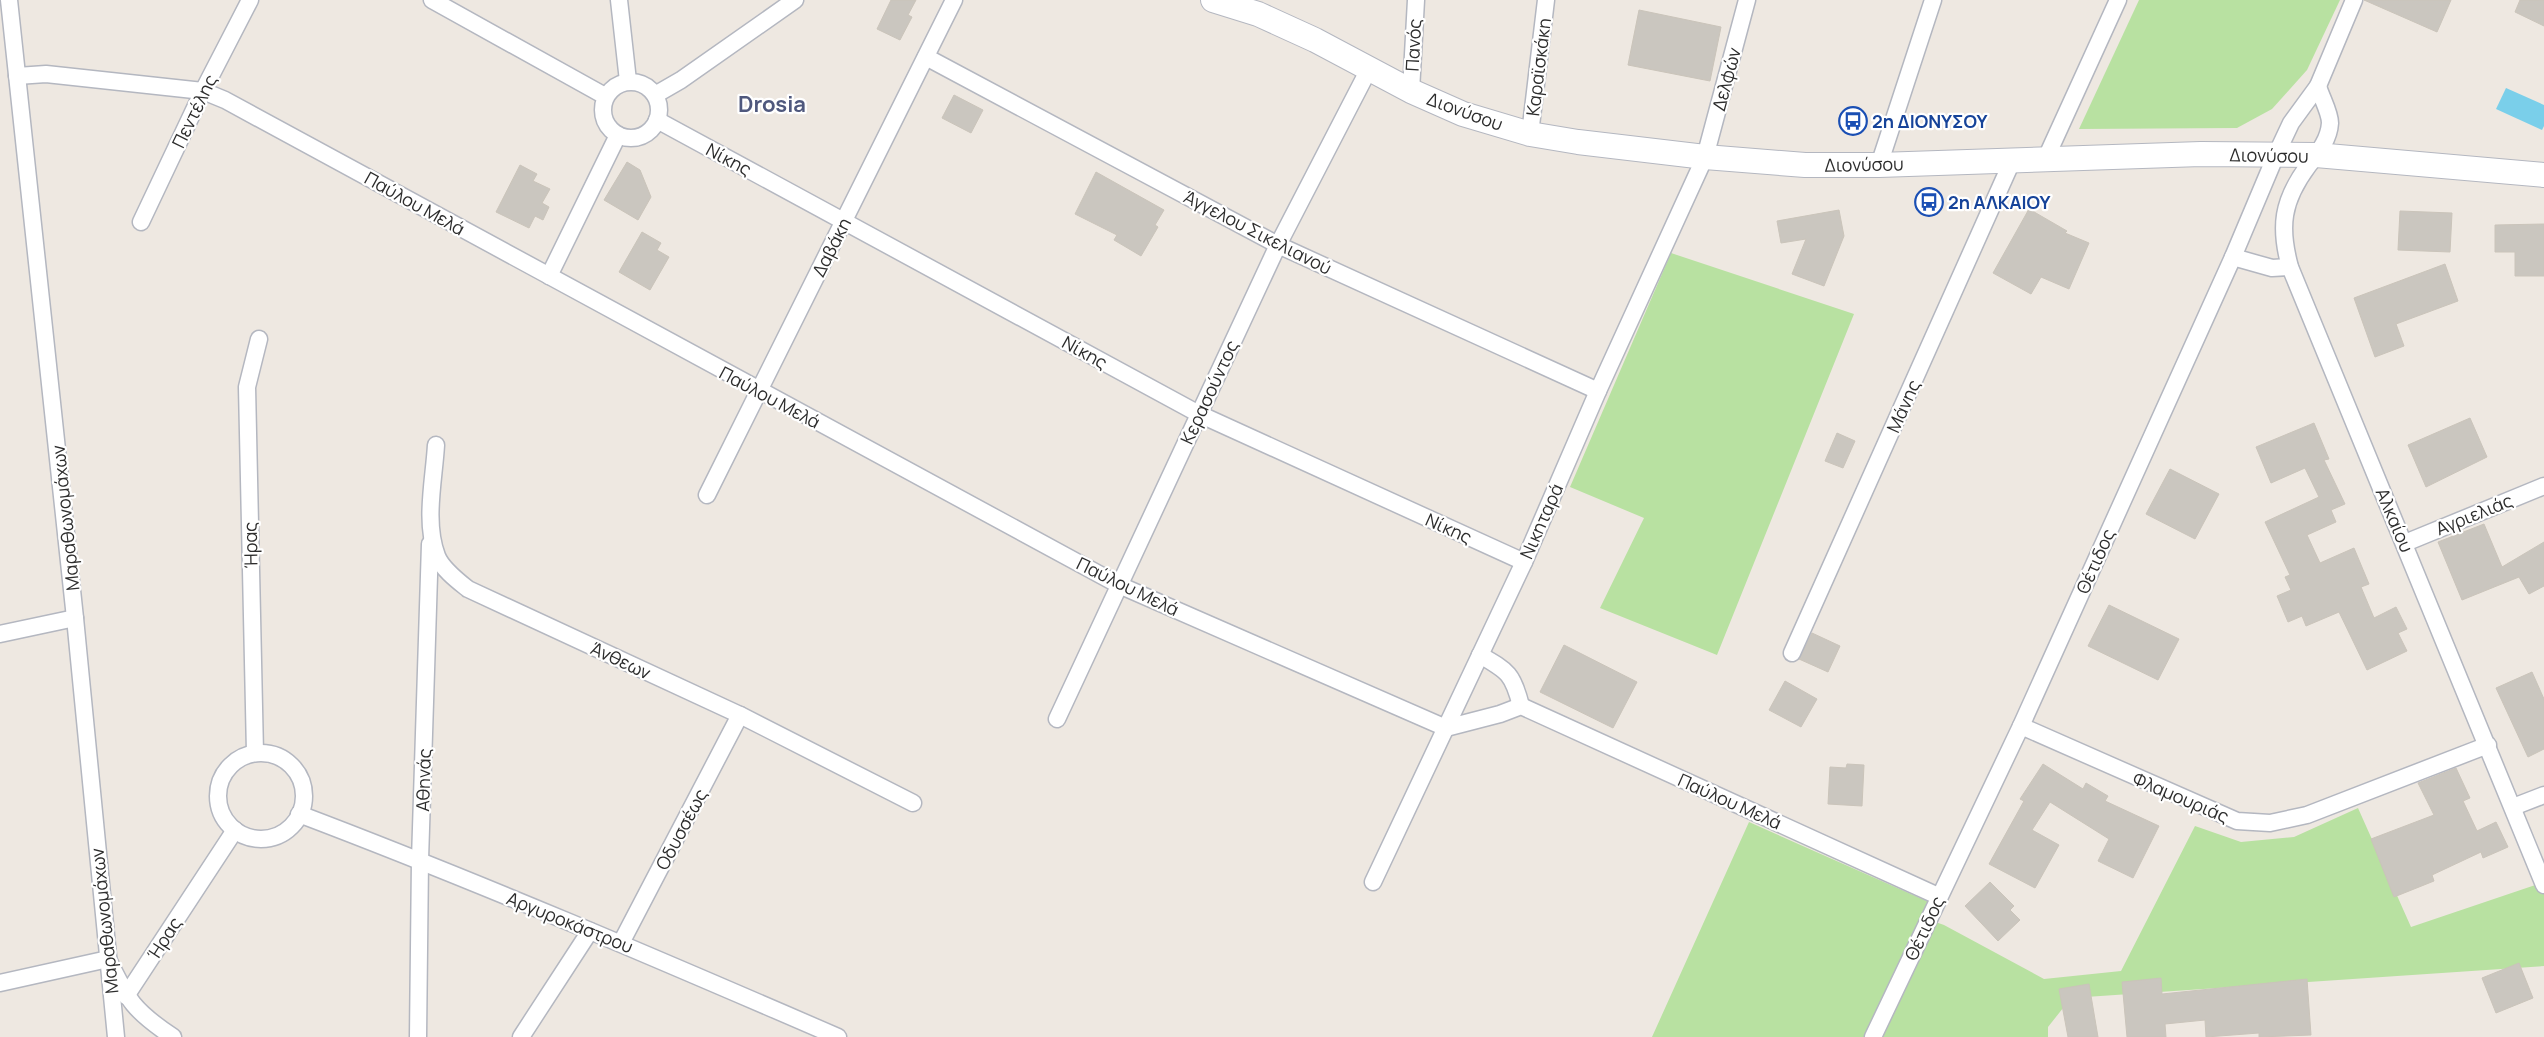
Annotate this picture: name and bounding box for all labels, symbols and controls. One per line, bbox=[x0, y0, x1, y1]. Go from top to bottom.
street label: Καραϊσκάκη bbox=[1520, 17, 1556, 117]
street label: Πανός bbox=[1400, 18, 1426, 72]
street label: Δελφών bbox=[1706, 45, 1746, 113]
street label: Πεντέλης bbox=[166, 70, 222, 152]
street label: Διονύσου bbox=[1424, 86, 1506, 136]
district label: Drosia bbox=[738, 89, 806, 119]
bus stop icon: 2η ΔΙΟΝΥΣΟΥ bbox=[1838, 106, 1868, 136]
place label: 2η ΔΙΟΝΥΣΟΥ bbox=[1872, 109, 1988, 133]
street label: Νίκης bbox=[702, 137, 756, 181]
street label: Διονύσου bbox=[2229, 142, 2309, 168]
street label: Διονύσου bbox=[1824, 151, 1904, 177]
street label: Παύλου Μελά bbox=[361, 166, 469, 240]
street label: Άγγελου Σικελιανού bbox=[1180, 184, 1336, 280]
bus stop icon: 2η ΑΛΚΑΙΟΥ bbox=[1914, 187, 1944, 217]
place label: 2η ΑΛΚΑΙΟΥ bbox=[1948, 190, 2050, 214]
street label: Δαβάκη bbox=[806, 213, 856, 281]
street label: Νίκης bbox=[1058, 330, 1112, 374]
street label: Κερασούντος bbox=[1174, 336, 1244, 448]
street label: Παύλου Μελά bbox=[715, 360, 825, 434]
street label: Μάνης bbox=[1881, 376, 1925, 436]
street label: Μαραθωνομάχων bbox=[45, 444, 85, 592]
street label: Νικηταρά bbox=[1514, 480, 1568, 562]
street label: Αλκαίου bbox=[2371, 484, 2419, 556]
street label: Αγριελιάς bbox=[2432, 488, 2516, 540]
street label: Νίκης bbox=[1422, 507, 1476, 549]
street label: Ήρας bbox=[238, 522, 262, 568]
street label: Θέτιδος bbox=[2070, 525, 2120, 597]
street label: Παύλου Μελά bbox=[1073, 551, 1183, 621]
street label: Άνθεων bbox=[587, 636, 655, 684]
street label: Αθηνάς bbox=[410, 748, 436, 812]
street label: Φλαμουριάς bbox=[2129, 766, 2233, 828]
street label: Παύλου Μελά bbox=[1674, 767, 1786, 835]
street label: Οδυσσέως bbox=[650, 784, 712, 874]
street label: Μαραθωνομάχων bbox=[84, 847, 124, 995]
street label: Αργυροκάστρου bbox=[503, 886, 637, 958]
street label: Θέτιδος bbox=[1899, 892, 1949, 964]
street label: Ήρας bbox=[141, 912, 187, 964]

